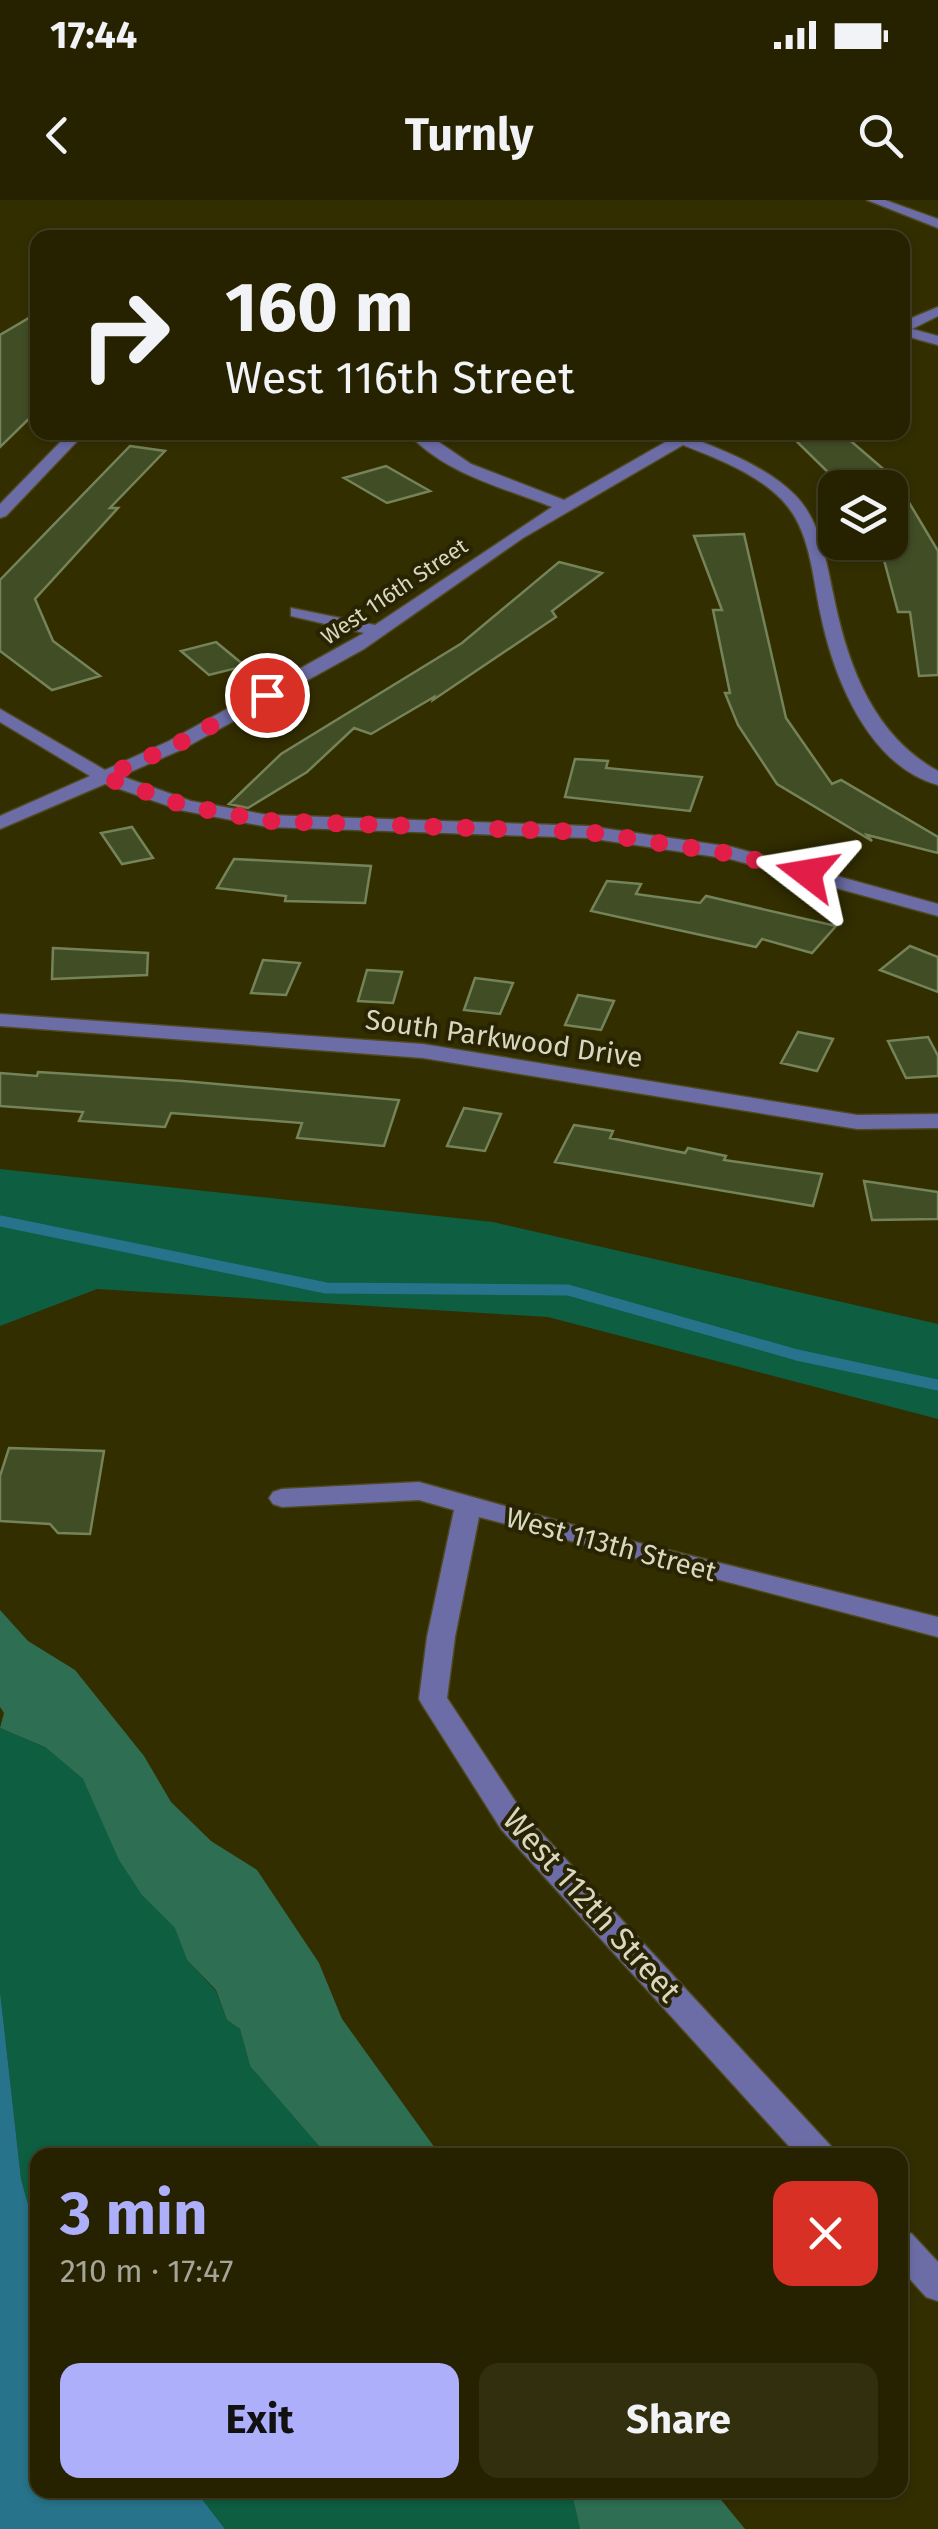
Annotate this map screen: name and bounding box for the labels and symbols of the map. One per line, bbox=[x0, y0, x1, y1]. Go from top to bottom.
street label: West 116th Street bbox=[316, 532, 473, 650]
pin bbox=[225, 653, 310, 738]
position arrow bbox=[755, 821, 859, 925]
street label: South Parkwood Drive bbox=[363, 1003, 645, 1074]
street label: West 113th Street bbox=[502, 1501, 721, 1589]
street label: West 112th Street bbox=[495, 1800, 689, 2010]

